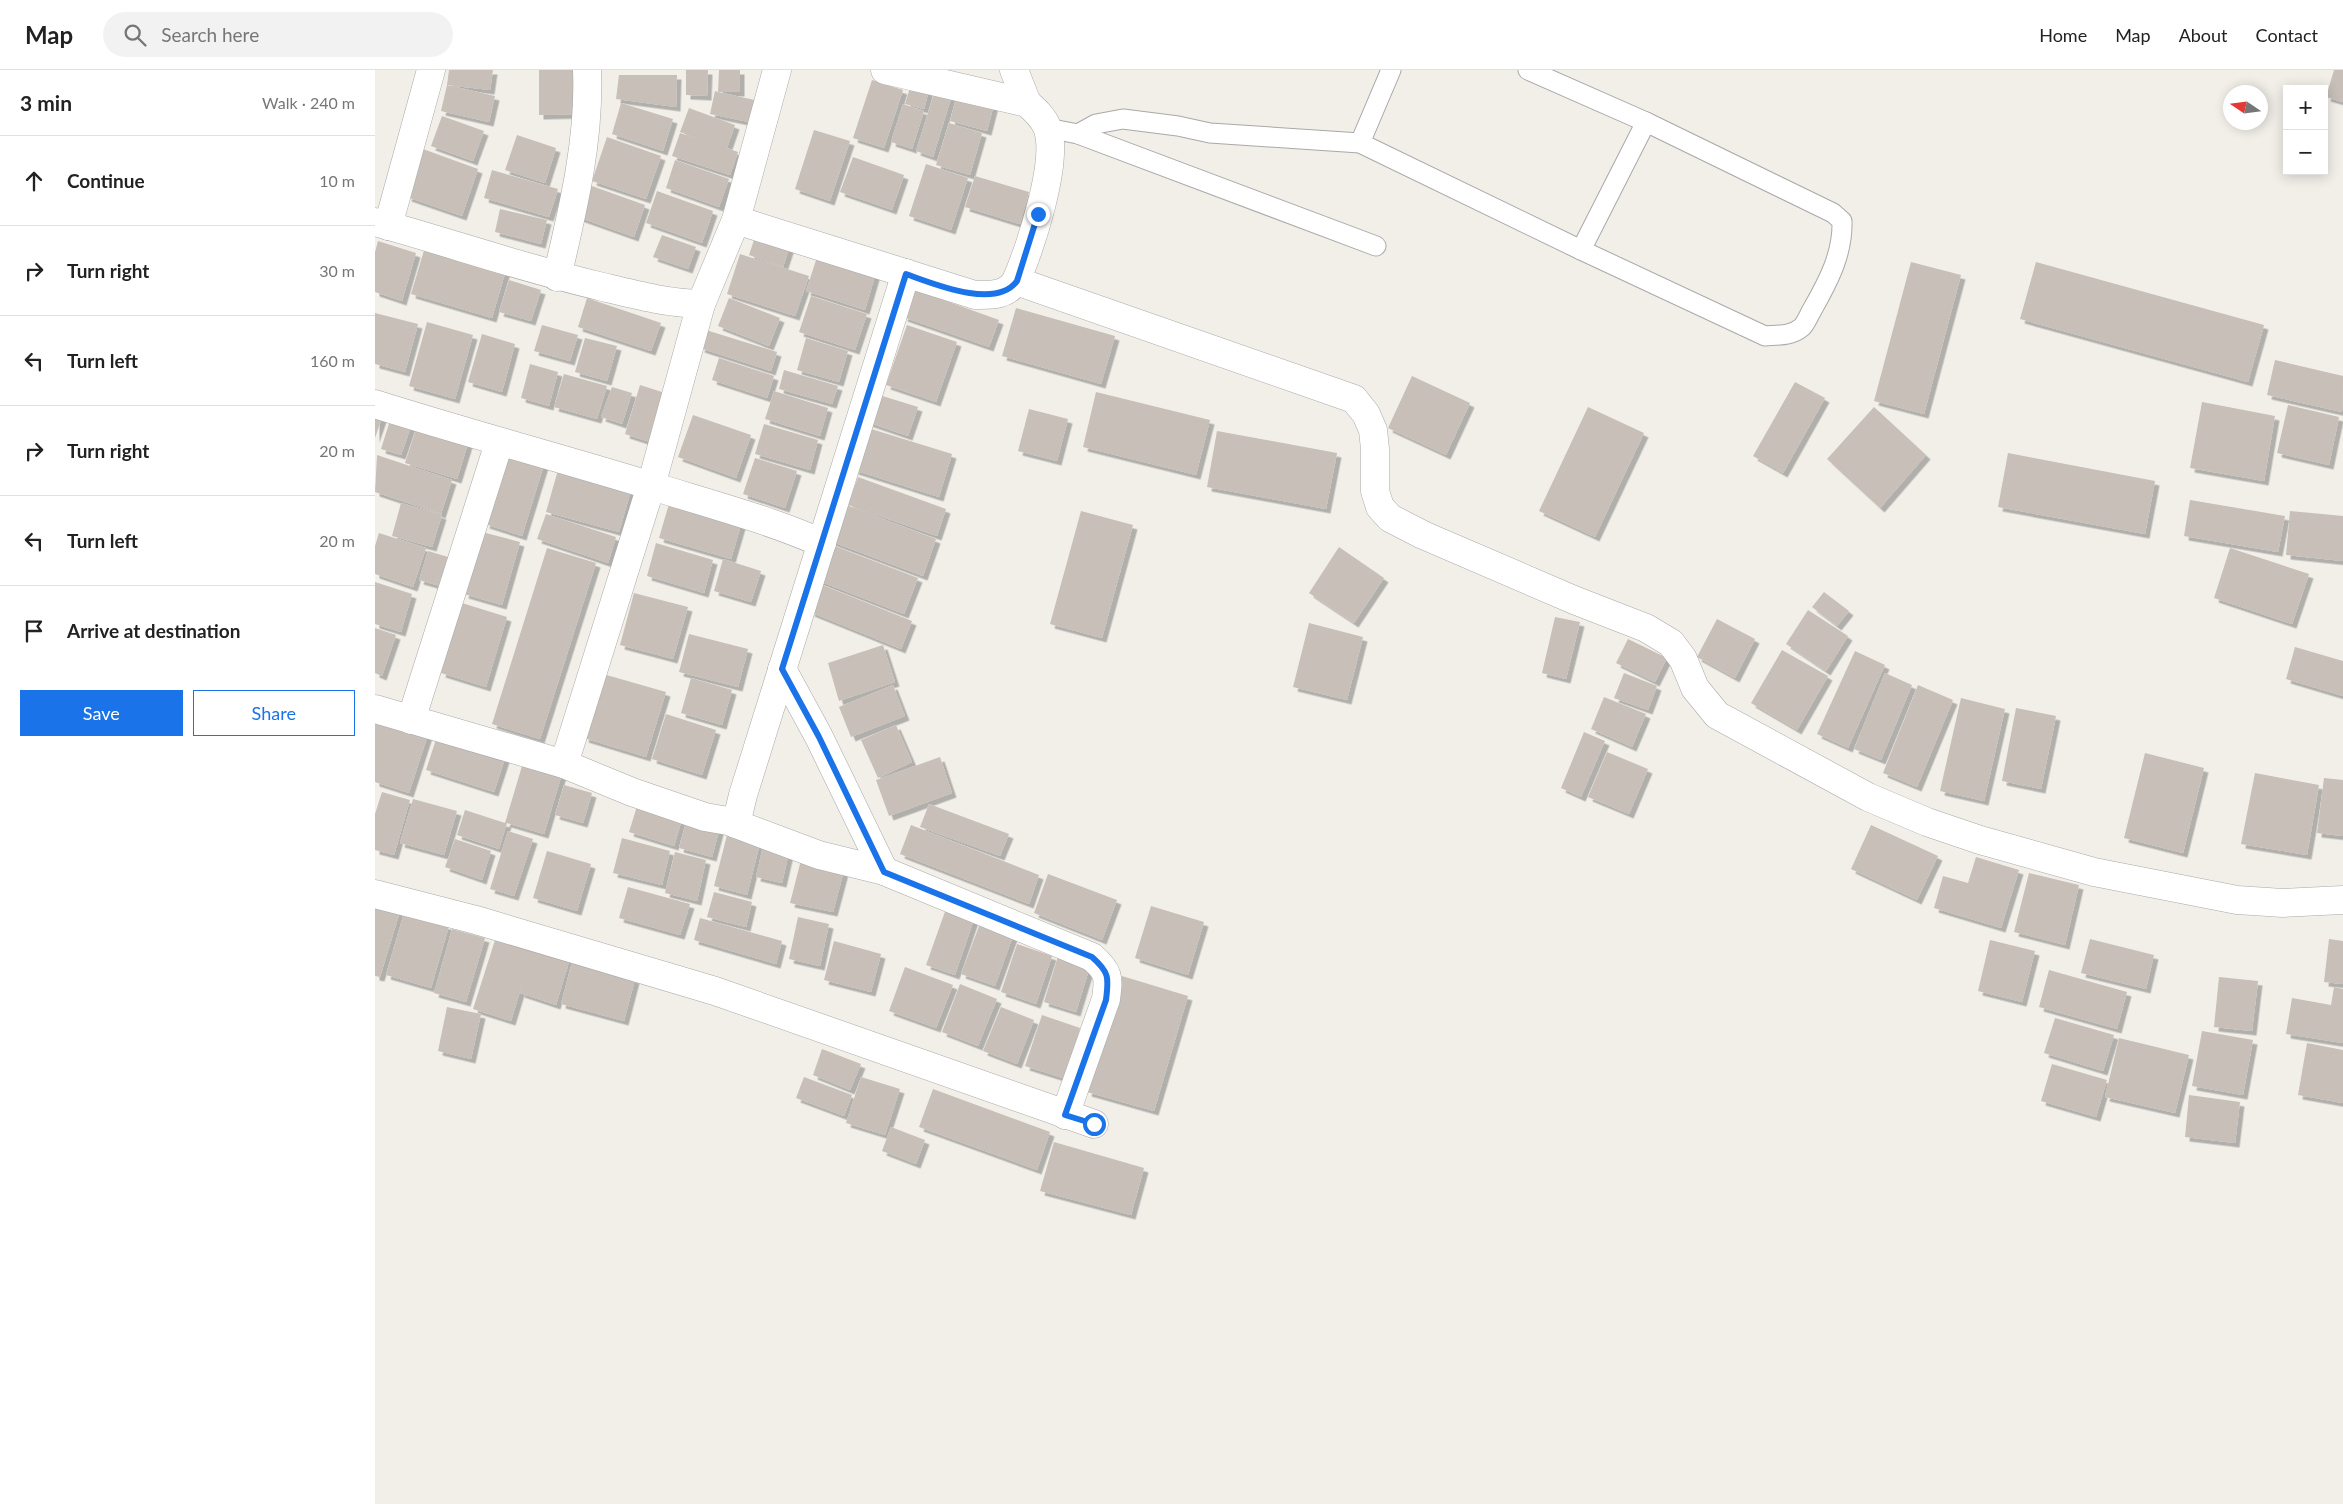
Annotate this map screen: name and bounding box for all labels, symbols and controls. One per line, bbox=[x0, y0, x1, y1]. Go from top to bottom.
search box bbox=[103, 12, 453, 57]
text: Map bbox=[25, 20, 73, 49]
icon: search bbox=[121, 21, 149, 49]
text: Search here bbox=[161, 23, 259, 46]
text: Home bbox=[2039, 24, 2087, 46]
text: Map bbox=[2115, 24, 2151, 46]
text: About bbox=[2179, 24, 2228, 46]
text: Contact bbox=[2256, 24, 2318, 46]
north arrow bbox=[2223, 85, 2268, 130]
map controls bbox=[2283, 85, 2328, 175]
button: + bbox=[2283, 85, 2328, 130]
text: 3 min bbox=[20, 90, 72, 115]
text: Walk · 240 m bbox=[262, 93, 355, 112]
button: − bbox=[2283, 130, 2328, 175]
icon: ahead bbox=[20, 167, 48, 195]
text: Continue bbox=[67, 169, 145, 192]
text: 10 m bbox=[319, 171, 355, 190]
route end bbox=[1027, 203, 1050, 226]
icon: right bbox=[20, 257, 48, 285]
text: Turn right bbox=[67, 259, 149, 282]
text: 30 m bbox=[319, 261, 355, 280]
icon: left bbox=[20, 347, 48, 375]
text: Turn left bbox=[67, 349, 138, 372]
text: 160 m bbox=[310, 351, 355, 370]
icon: right bbox=[20, 437, 48, 465]
text: Turn right bbox=[67, 439, 149, 462]
text: 20 m bbox=[319, 441, 355, 460]
icon: left bbox=[20, 527, 48, 555]
text: Turn left bbox=[67, 529, 138, 552]
text: 20 m bbox=[319, 531, 355, 550]
icon: arrive bbox=[20, 617, 48, 645]
text: Arrive at destination bbox=[67, 619, 240, 642]
button: Save bbox=[20, 690, 183, 736]
button: Share bbox=[193, 690, 355, 736]
route start bbox=[1083, 1113, 1106, 1136]

